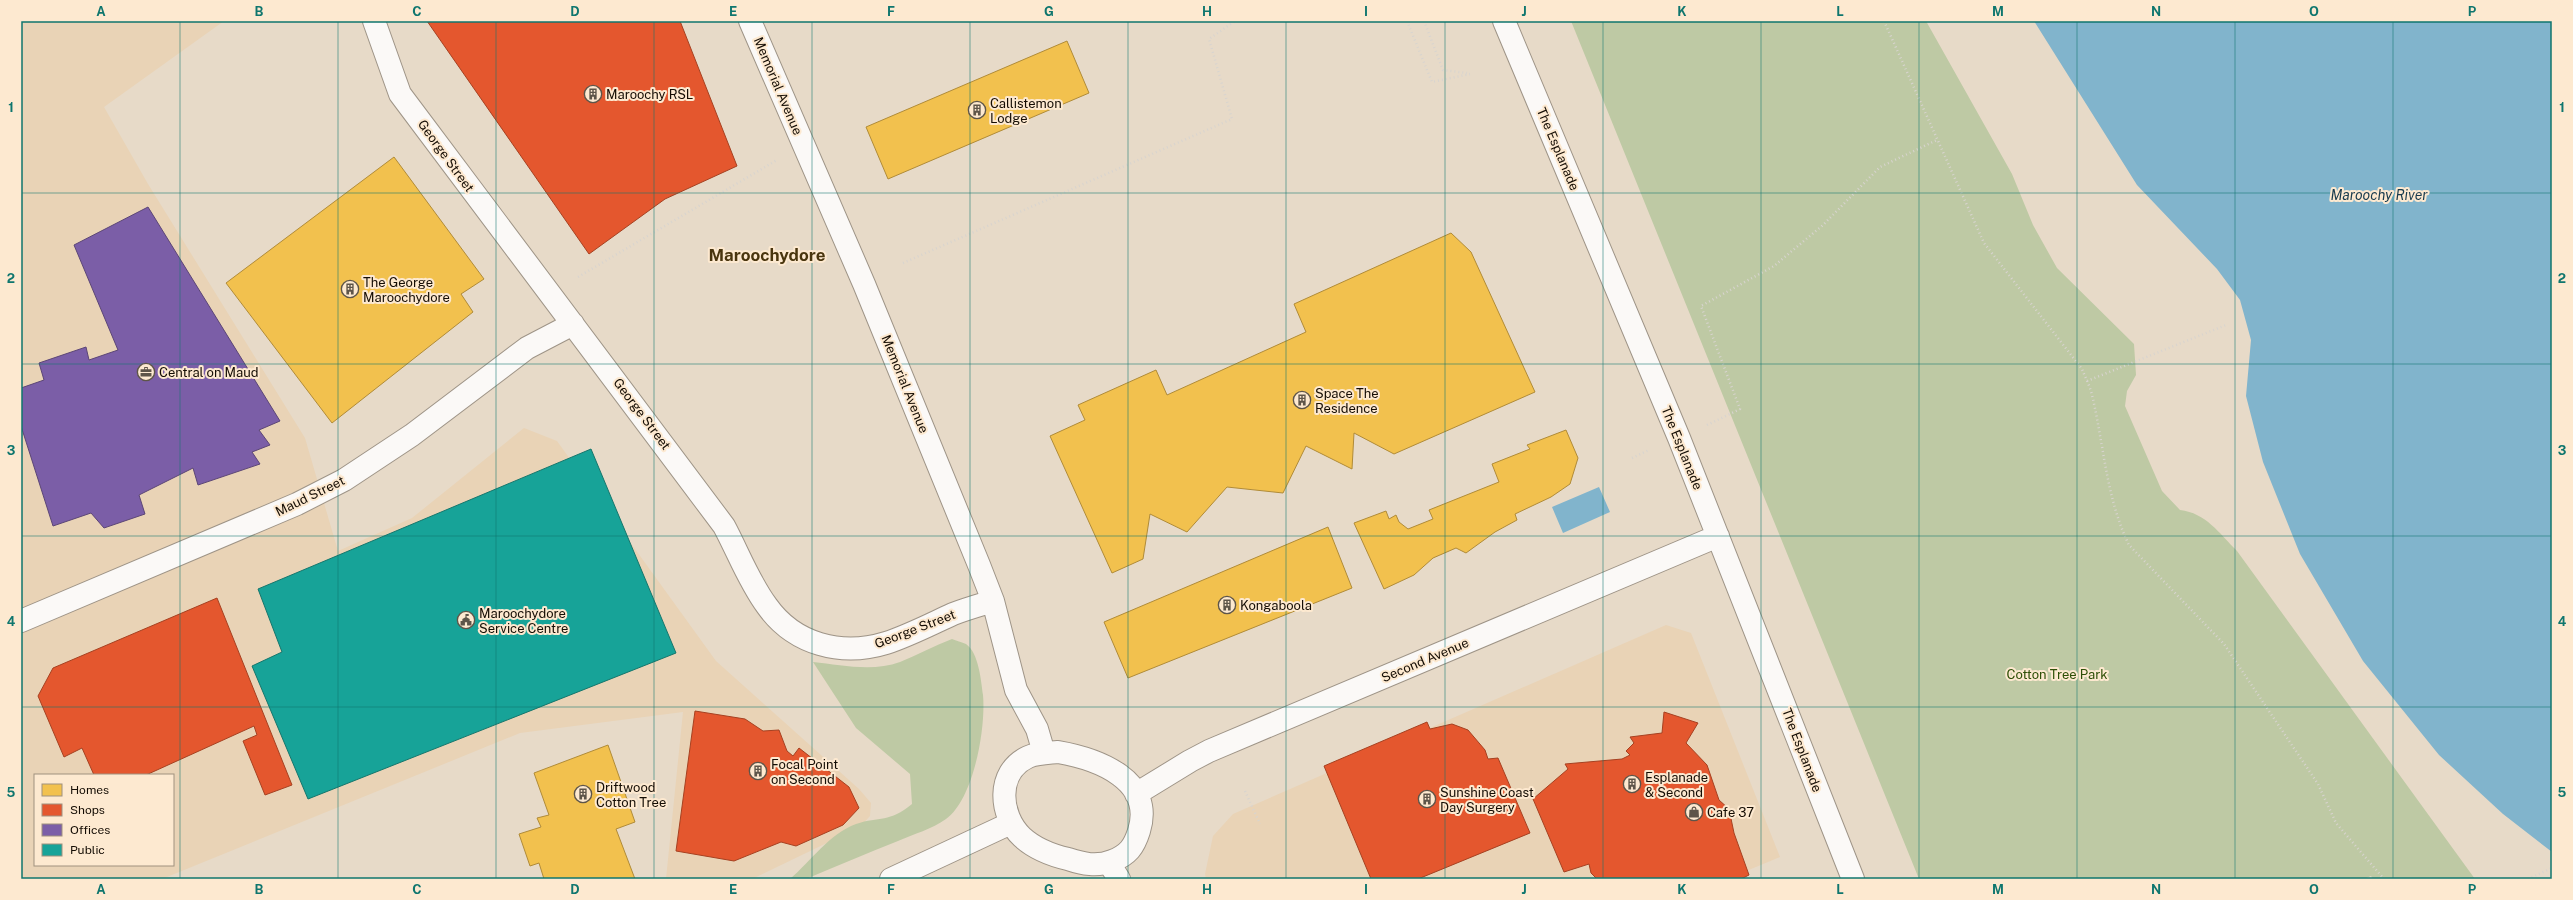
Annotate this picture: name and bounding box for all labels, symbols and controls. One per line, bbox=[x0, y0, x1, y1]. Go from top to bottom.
text: A bbox=[96, 4, 106, 19]
text: B bbox=[255, 4, 264, 19]
text: C bbox=[412, 4, 422, 19]
text: D bbox=[570, 4, 580, 19]
text: E bbox=[729, 4, 737, 19]
text: F bbox=[887, 4, 895, 19]
text: G bbox=[1044, 4, 1054, 19]
text: H bbox=[1202, 4, 1212, 19]
text: I bbox=[1364, 4, 1368, 19]
text: J bbox=[1521, 4, 1527, 19]
text: K bbox=[1677, 4, 1687, 19]
text: L bbox=[1836, 4, 1844, 19]
text: M bbox=[1992, 4, 2004, 19]
text: N bbox=[2151, 4, 2161, 19]
text: O bbox=[2309, 4, 2319, 19]
text: P bbox=[2468, 4, 2477, 19]
street label: Memorial Avenue bbox=[751, 35, 805, 137]
building icon: Maroochy RSL bbox=[583, 84, 603, 104]
place label: Maroochy RSL bbox=[606, 87, 693, 102]
place label: Callistemon Lodge bbox=[990, 96, 1062, 126]
text: 1 bbox=[8, 100, 14, 115]
building icon: Callistemon Lodge bbox=[967, 100, 987, 120]
text: 1 bbox=[2559, 100, 2565, 115]
street label: The Esplanade bbox=[1534, 105, 1582, 193]
street label: George Street bbox=[415, 117, 477, 195]
water label: Maroochy River bbox=[2330, 187, 2428, 203]
district label: Maroochydore bbox=[709, 245, 826, 265]
text: 2 bbox=[7, 271, 15, 286]
text: 2 bbox=[2558, 271, 2566, 286]
place label: The George Maroochydore bbox=[363, 275, 450, 305]
building icon: The George Maroochydore bbox=[340, 279, 360, 299]
street label: Memorial Avenue bbox=[878, 333, 932, 435]
office icon: Central on Maud bbox=[136, 362, 156, 382]
place label: Central on Maud bbox=[159, 365, 259, 380]
street label: George Street bbox=[610, 375, 674, 453]
place label: Space The Residence bbox=[1315, 386, 1379, 416]
building icon: Space The Residence bbox=[1292, 390, 1312, 410]
street label: The Esplanade bbox=[1658, 404, 1706, 492]
text: 3 bbox=[7, 443, 16, 458]
text: 3 bbox=[2558, 443, 2567, 458]
street label: Maud Street bbox=[273, 473, 347, 519]
building icon: Kongaboola bbox=[1217, 595, 1237, 615]
place label: Kongaboola bbox=[1240, 598, 1312, 613]
place label: Maroochydore Service Centre bbox=[479, 606, 568, 636]
street label: George Street bbox=[872, 607, 958, 651]
public building icon: Maroochydore Service Centre bbox=[456, 610, 476, 630]
text: 4 bbox=[7, 614, 16, 629]
text: 4 bbox=[2558, 614, 2567, 629]
street label: Second Avenue bbox=[1379, 635, 1471, 685]
park label: Cotton Tree Park bbox=[2006, 667, 2108, 682]
street label: The Esplanade bbox=[1779, 706, 1825, 794]
place label: Focal Point on Second bbox=[771, 757, 838, 787]
building icon: Focal Point on Second bbox=[748, 761, 768, 781]
place label: Esplanade & Second bbox=[1645, 770, 1708, 800]
legend bbox=[34, 774, 174, 866]
building icon: Esplanade & Second bbox=[1622, 774, 1642, 794]
place label: Driftwood Cotton Tree bbox=[596, 780, 666, 810]
text: Homes bbox=[70, 783, 109, 797]
building icon: Driftwood Cotton Tree bbox=[573, 784, 593, 804]
text: 5 bbox=[7, 785, 16, 800]
place label: Sunshine Coast Day Surgery bbox=[1440, 785, 1534, 815]
text: 5 bbox=[2558, 785, 2567, 800]
building icon: Sunshine Coast Day Surgery bbox=[1417, 789, 1437, 809]
shop icon: Cafe 37 bbox=[1684, 802, 1704, 822]
text: Shops bbox=[70, 803, 105, 817]
place label: Cafe 37 bbox=[1707, 805, 1754, 820]
text: Offices bbox=[70, 823, 110, 837]
text: Public bbox=[70, 843, 105, 857]
text: A bbox=[96, 882, 106, 897]
text: B bbox=[255, 882, 264, 897]
text: C bbox=[412, 882, 422, 897]
text: D bbox=[570, 882, 580, 897]
text: E bbox=[729, 882, 737, 897]
text: F bbox=[887, 882, 895, 897]
text: G bbox=[1044, 882, 1054, 897]
text: H bbox=[1202, 882, 1212, 897]
text: I bbox=[1364, 882, 1368, 897]
text: J bbox=[1521, 882, 1527, 897]
text: K bbox=[1677, 882, 1687, 897]
text: L bbox=[1836, 882, 1844, 897]
text: M bbox=[1992, 882, 2004, 897]
text: N bbox=[2151, 882, 2161, 897]
text: O bbox=[2309, 882, 2319, 897]
text: P bbox=[2468, 882, 2477, 897]

